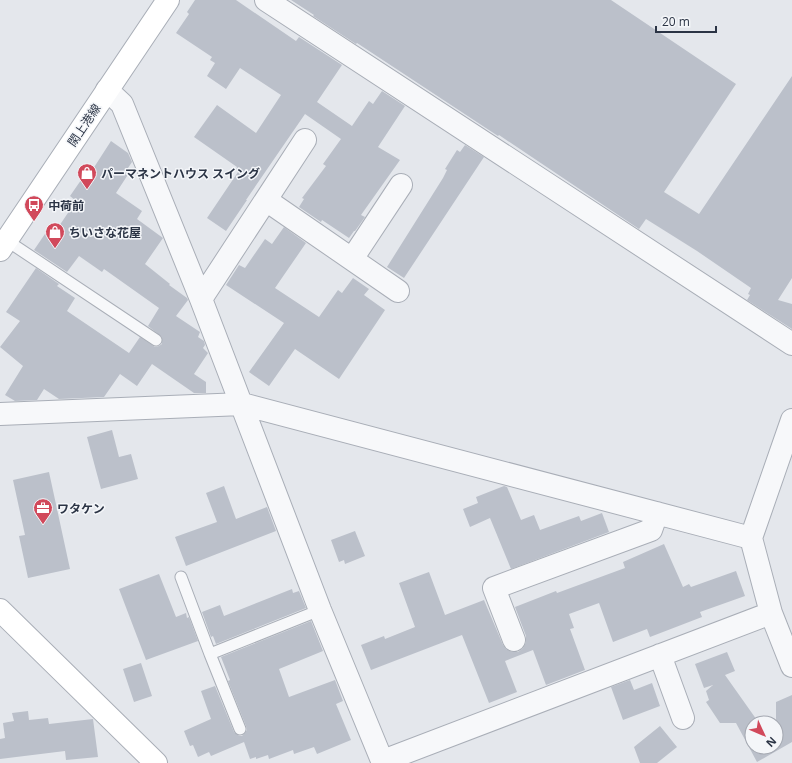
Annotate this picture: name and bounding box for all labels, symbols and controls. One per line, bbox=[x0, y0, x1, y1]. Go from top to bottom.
scale bar bbox=[656, 8, 716, 34]
text: 20 m bbox=[662, 13, 690, 30]
street label: 閖上港線 bbox=[64, 100, 104, 150]
shop icon: パーマネントハウス スイング bbox=[76, 162, 98, 190]
place label: パーマネントハウス スイング bbox=[101, 165, 260, 182]
bus stop icon: 中荷前 bbox=[23, 194, 45, 222]
place label: 中荷前 bbox=[48, 197, 84, 214]
shop icon: ちいさな花屋 bbox=[44, 221, 66, 249]
place label: ちいさな花屋 bbox=[69, 224, 141, 241]
office icon: ワタケン bbox=[32, 497, 54, 525]
place label: ワタケン bbox=[57, 500, 105, 517]
north arrow bbox=[744, 715, 784, 755]
text: N bbox=[763, 734, 780, 751]

